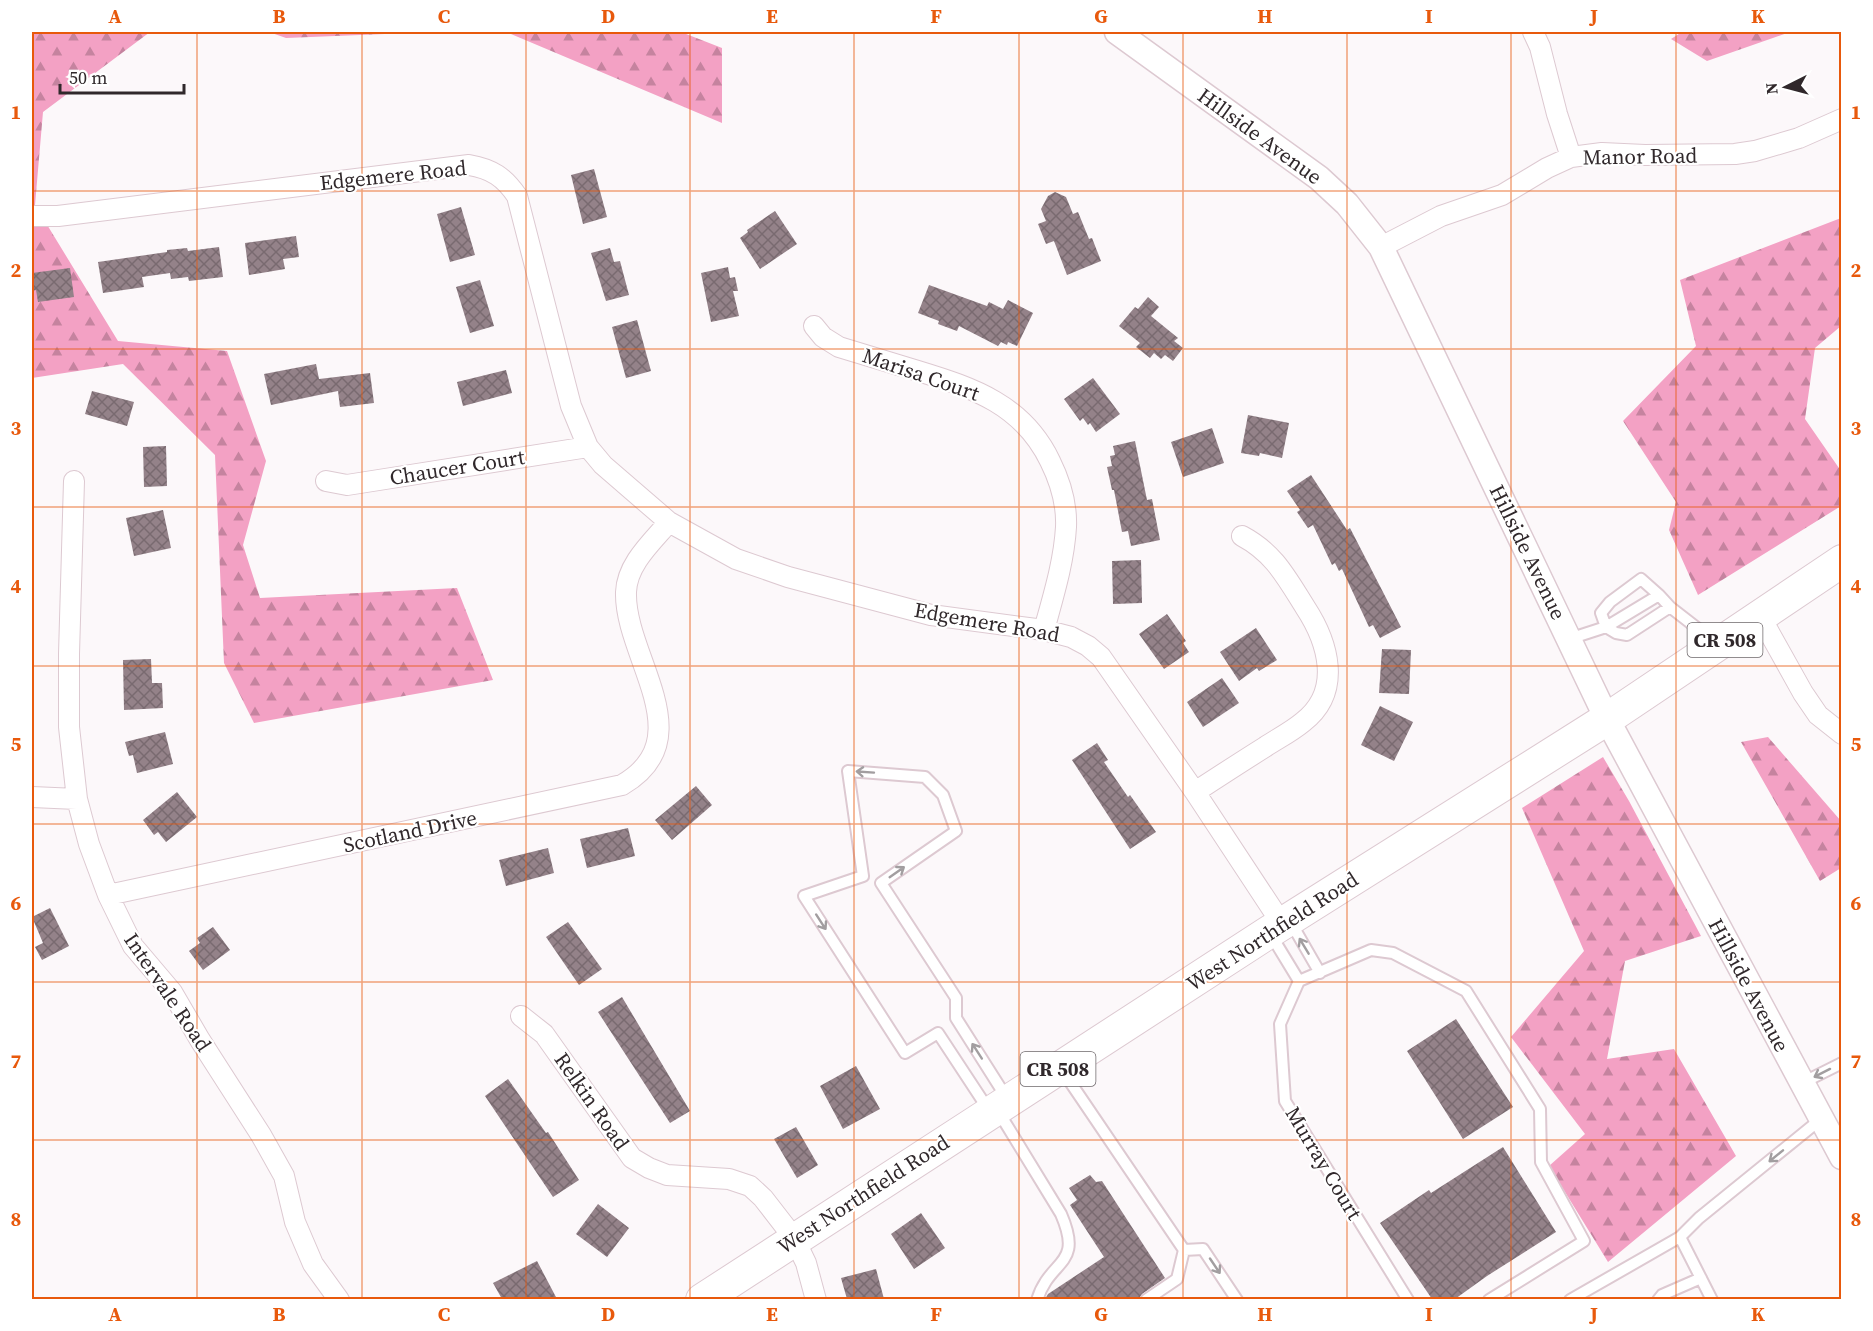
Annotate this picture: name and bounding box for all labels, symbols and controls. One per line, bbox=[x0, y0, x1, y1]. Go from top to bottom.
text: A bbox=[108, 2, 122, 30]
text: B bbox=[272, 2, 286, 30]
text: C bbox=[438, 2, 450, 30]
text: D bbox=[601, 2, 615, 30]
text: E bbox=[766, 2, 778, 30]
text: F bbox=[930, 2, 942, 30]
text: G bbox=[1094, 2, 1108, 30]
text: H bbox=[1257, 2, 1273, 30]
text: I bbox=[1425, 2, 1433, 30]
text: J bbox=[1588, 2, 1598, 30]
text: K bbox=[1751, 2, 1765, 30]
scale bar bbox=[60, 57, 184, 95]
north arrow bbox=[1756, 57, 1816, 117]
text: 50 m bbox=[69, 65, 107, 90]
street label: Hillside Avenue bbox=[1192, 81, 1328, 191]
text: N bbox=[1759, 81, 1783, 96]
text: 1 bbox=[11, 98, 21, 126]
text: 1 bbox=[1851, 98, 1861, 126]
street label: Manor Road bbox=[1582, 140, 1698, 171]
street label: Edgemere Road bbox=[318, 153, 468, 197]
text: 2 bbox=[11, 256, 22, 284]
text: 2 bbox=[1851, 256, 1862, 284]
street label: Marisa Court bbox=[859, 340, 983, 408]
text: 3 bbox=[11, 414, 22, 442]
text: 3 bbox=[1851, 414, 1862, 442]
street label: Chaucer Court bbox=[387, 442, 527, 492]
street label: Hillside Avenue bbox=[1483, 480, 1573, 624]
text: 4 bbox=[11, 572, 22, 600]
text: 4 bbox=[1851, 572, 1862, 600]
street label: Edgemere Road bbox=[912, 595, 1062, 649]
road number: CR 508 bbox=[1688, 623, 1762, 657]
text: 5 bbox=[11, 730, 22, 758]
text: 5 bbox=[1851, 730, 1862, 758]
one-way arrow bbox=[856, 767, 876, 778]
street label: Scotland Drive bbox=[341, 803, 479, 859]
street label: West Northfield Road bbox=[1180, 864, 1364, 998]
one-way arrow bbox=[889, 866, 905, 878]
text: 6 bbox=[11, 889, 22, 917]
text: 6 bbox=[1851, 889, 1862, 917]
one-way arrow bbox=[814, 913, 827, 930]
street label: Hillside Avenue bbox=[1702, 913, 1796, 1057]
street label: Intervale Road bbox=[118, 927, 218, 1057]
one-way arrow bbox=[1298, 938, 1310, 955]
one-way arrow bbox=[971, 1043, 983, 1060]
street label: Relkin Road bbox=[548, 1046, 636, 1156]
text: 7 bbox=[11, 1047, 22, 1075]
text: 7 bbox=[1851, 1047, 1862, 1075]
road number: CR 508 bbox=[1020, 1052, 1096, 1086]
one-way arrow bbox=[1813, 1068, 1831, 1079]
street label: Murray Court bbox=[1279, 1101, 1369, 1225]
street label: West Northfield Road bbox=[771, 1127, 955, 1261]
one-way arrow bbox=[1768, 1150, 1784, 1163]
text: 8 bbox=[11, 1205, 21, 1233]
text: 8 bbox=[1851, 1205, 1861, 1233]
one-way arrow bbox=[1209, 1257, 1221, 1274]
text: A bbox=[108, 1300, 122, 1328]
text: B bbox=[272, 1300, 286, 1328]
text: C bbox=[438, 1300, 450, 1328]
text: D bbox=[601, 1300, 615, 1328]
text: E bbox=[766, 1300, 778, 1328]
text: F bbox=[930, 1300, 942, 1328]
text: G bbox=[1094, 1300, 1108, 1328]
text: H bbox=[1257, 1300, 1273, 1328]
text: I bbox=[1425, 1300, 1433, 1328]
text: J bbox=[1588, 1300, 1598, 1328]
text: K bbox=[1751, 1300, 1765, 1328]

